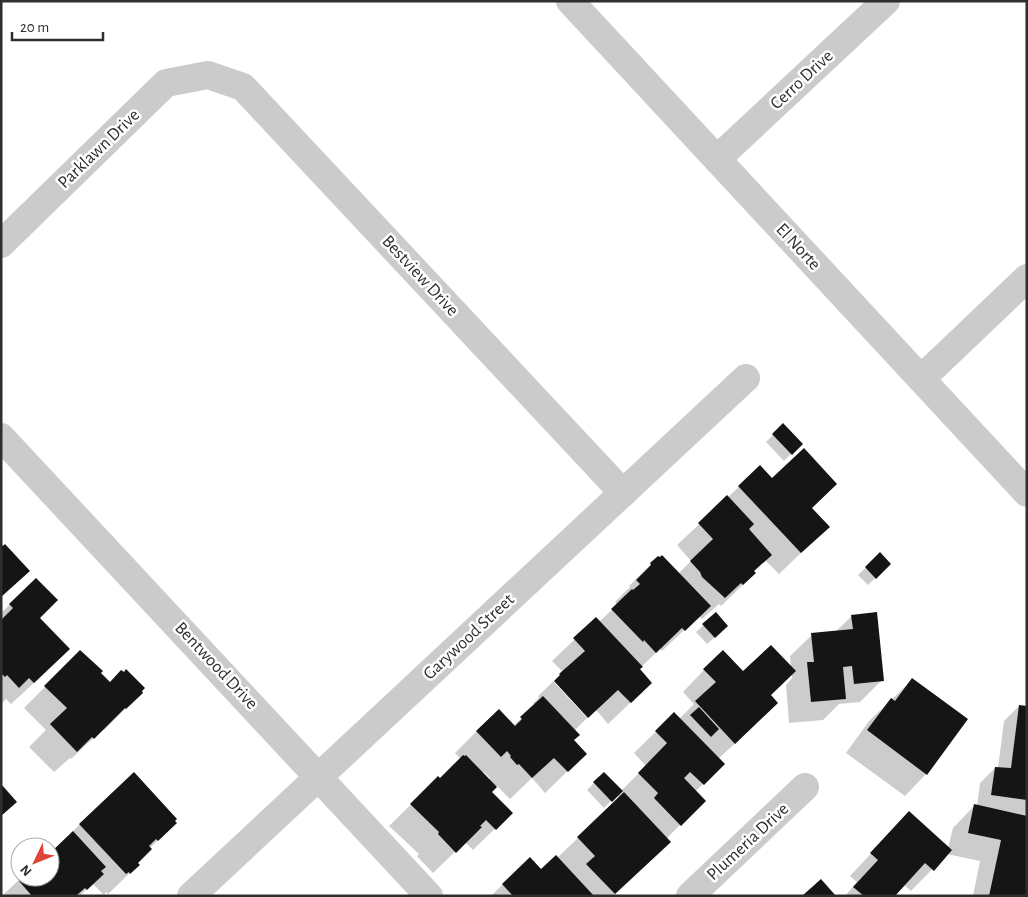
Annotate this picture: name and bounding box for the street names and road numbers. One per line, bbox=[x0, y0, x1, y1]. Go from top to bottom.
street label: Cerro Drive bbox=[767, 47, 837, 113]
street label: Parklawn Drive bbox=[55, 106, 143, 192]
street label: El Norte bbox=[772, 220, 824, 274]
street label: Bestview Drive bbox=[378, 232, 462, 320]
street label: Garywood Street bbox=[420, 590, 518, 683]
street label: Bentwood Drive bbox=[171, 619, 261, 713]
street label: Plumeria Drive bbox=[704, 800, 792, 884]

